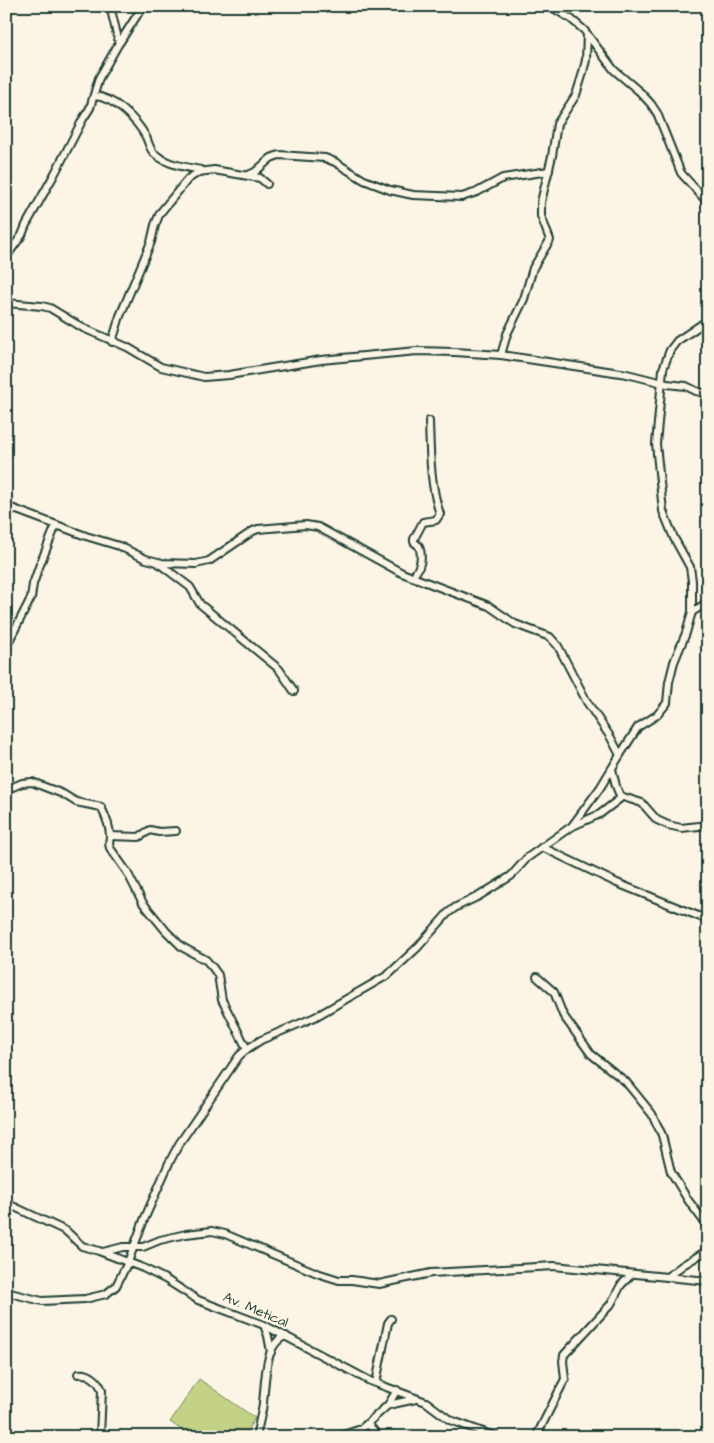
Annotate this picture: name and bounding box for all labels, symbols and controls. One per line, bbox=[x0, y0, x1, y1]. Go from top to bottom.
street label: Av. Metical bbox=[220, 1287, 291, 1333]

